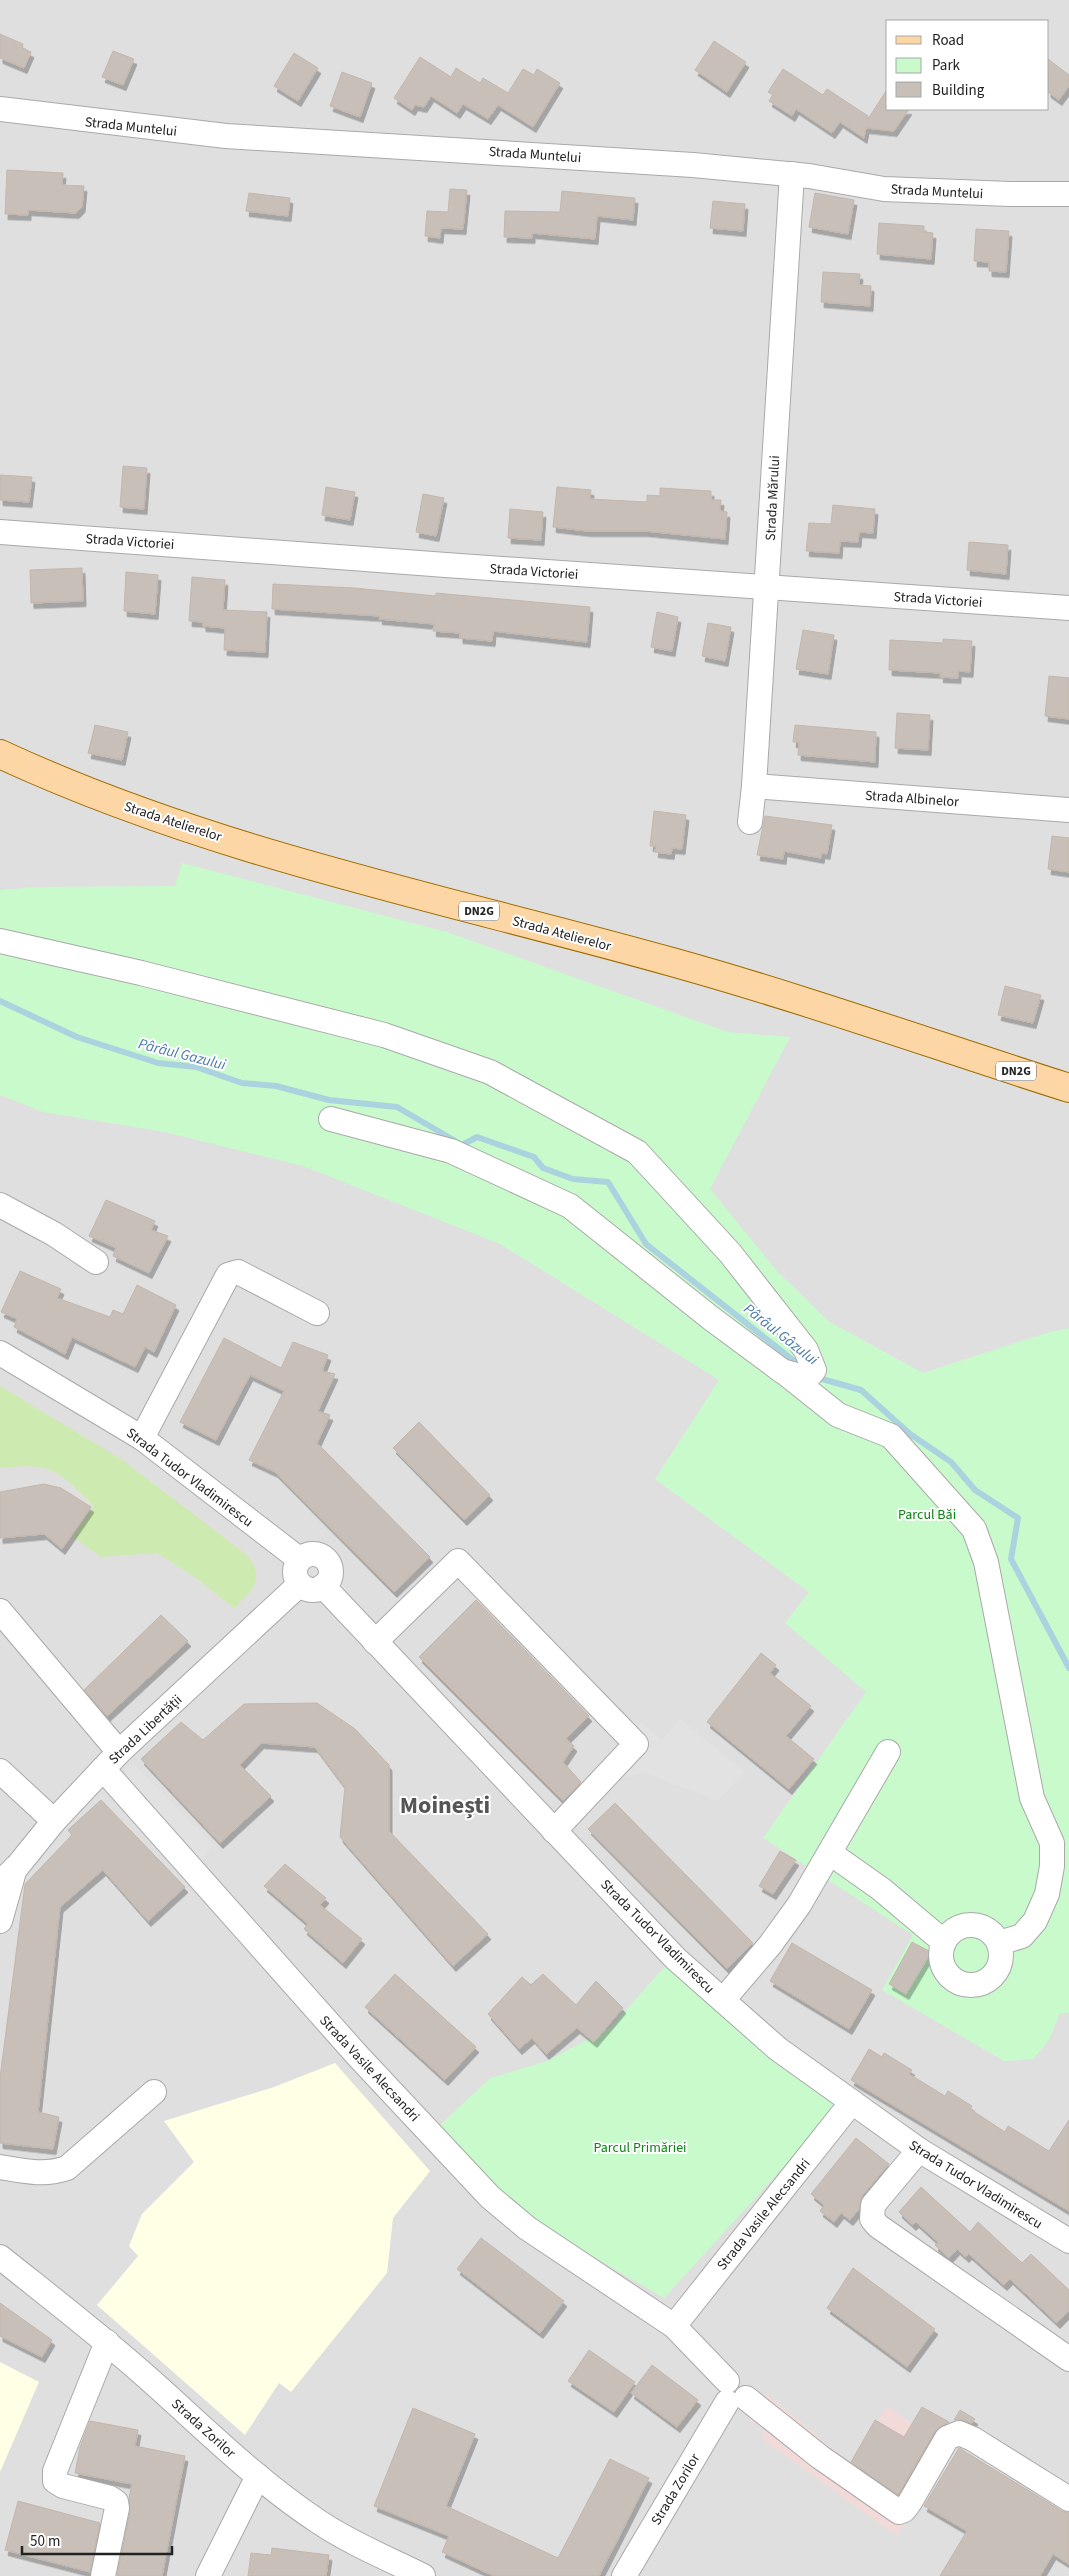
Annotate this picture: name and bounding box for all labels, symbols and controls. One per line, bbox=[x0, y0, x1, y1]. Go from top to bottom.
legend bbox=[886, 20, 1049, 110]
text: Road bbox=[932, 30, 964, 51]
text: Park bbox=[932, 55, 961, 76]
text: Building bbox=[932, 80, 985, 101]
street label: Strada Muntelui bbox=[84, 112, 178, 142]
street label: Strada Muntelui bbox=[488, 142, 582, 168]
street label: Strada Muntelui bbox=[890, 180, 984, 204]
street label: Strada Mărului bbox=[761, 455, 785, 541]
street label: Strada Victoriei bbox=[85, 529, 175, 555]
street label: Strada Victoriei bbox=[489, 559, 579, 585]
street label: Strada Victoriei bbox=[893, 587, 983, 613]
street label: Strada Albinelor bbox=[864, 786, 960, 812]
street label: Strada Atelierelor bbox=[121, 797, 224, 847]
road number: DN2G bbox=[459, 901, 499, 920]
street label: Strada Atelierelor bbox=[510, 911, 614, 957]
water label: Pârâul Gazului bbox=[136, 1033, 228, 1076]
road number: DN2G bbox=[996, 1062, 1036, 1080]
water label: Pârâul Gâzului bbox=[739, 1299, 823, 1370]
street label: Strada Tudor Vladimirescu bbox=[122, 1423, 257, 1532]
park label: Parcul Băi bbox=[898, 1505, 956, 1525]
street label: Strada Libertății bbox=[105, 1690, 187, 1769]
district label: Moinești bbox=[400, 1788, 490, 1823]
street label: Strada Tudor Vladimirescu bbox=[596, 1875, 719, 1998]
street label: Strada Vasile Alecsandri bbox=[315, 2011, 424, 2126]
street label: Strada Tudor Vladimirescu bbox=[905, 2136, 1046, 2234]
park label: Parcul Primăriei bbox=[593, 2138, 687, 2158]
street label: Strada Vasile Alecsandri bbox=[712, 2154, 815, 2275]
street label: Strada Zorilor bbox=[167, 2394, 240, 2463]
street label: Strada Zorilor bbox=[647, 2450, 705, 2529]
scale bar bbox=[22, 2524, 172, 2556]
text: 50 m bbox=[30, 2531, 60, 2552]

